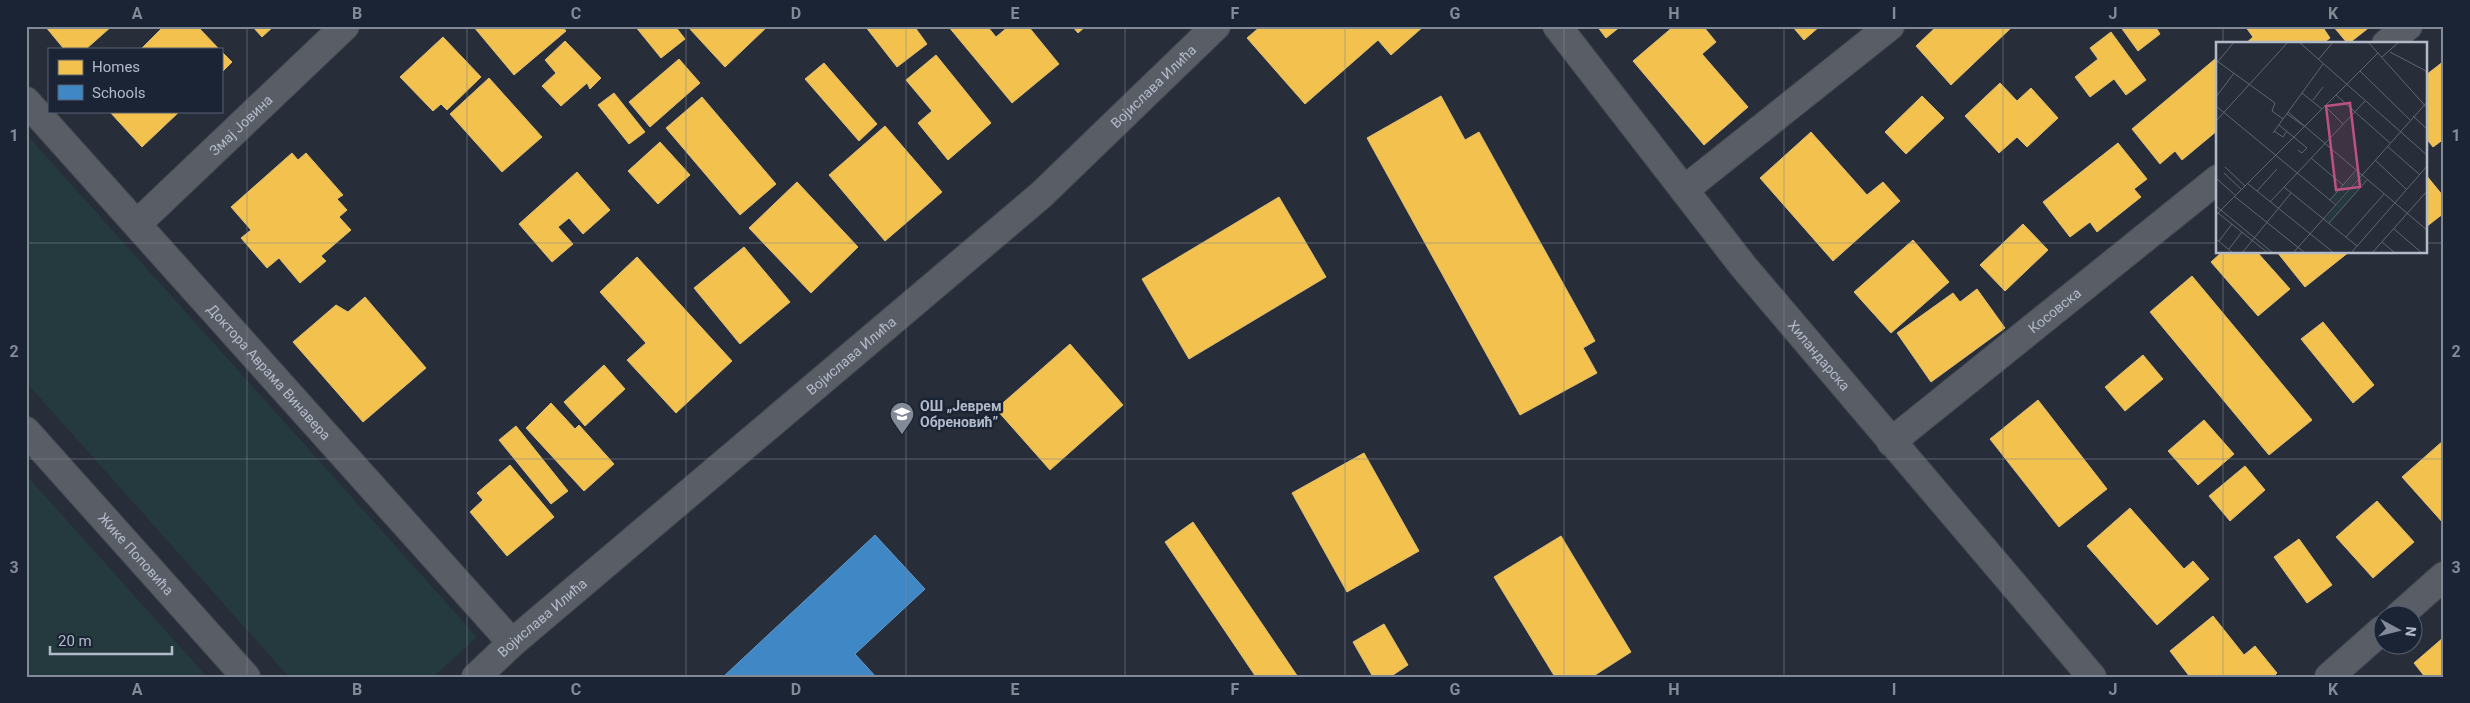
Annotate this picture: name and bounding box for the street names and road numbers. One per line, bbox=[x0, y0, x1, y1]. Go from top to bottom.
street label: Војислава Илића bbox=[1107, 42, 1199, 131]
street label: Змај Јовина bbox=[206, 91, 276, 159]
street label: Косовска bbox=[2025, 285, 2084, 336]
street label: Доктора Аврама Винавера bbox=[204, 301, 334, 443]
street label: Војислава Илића bbox=[803, 313, 899, 398]
street label: Хиландарска bbox=[1785, 317, 1853, 394]
street label: Жике Поповића bbox=[95, 510, 177, 598]
street label: Војислава Илића bbox=[494, 575, 590, 660]

